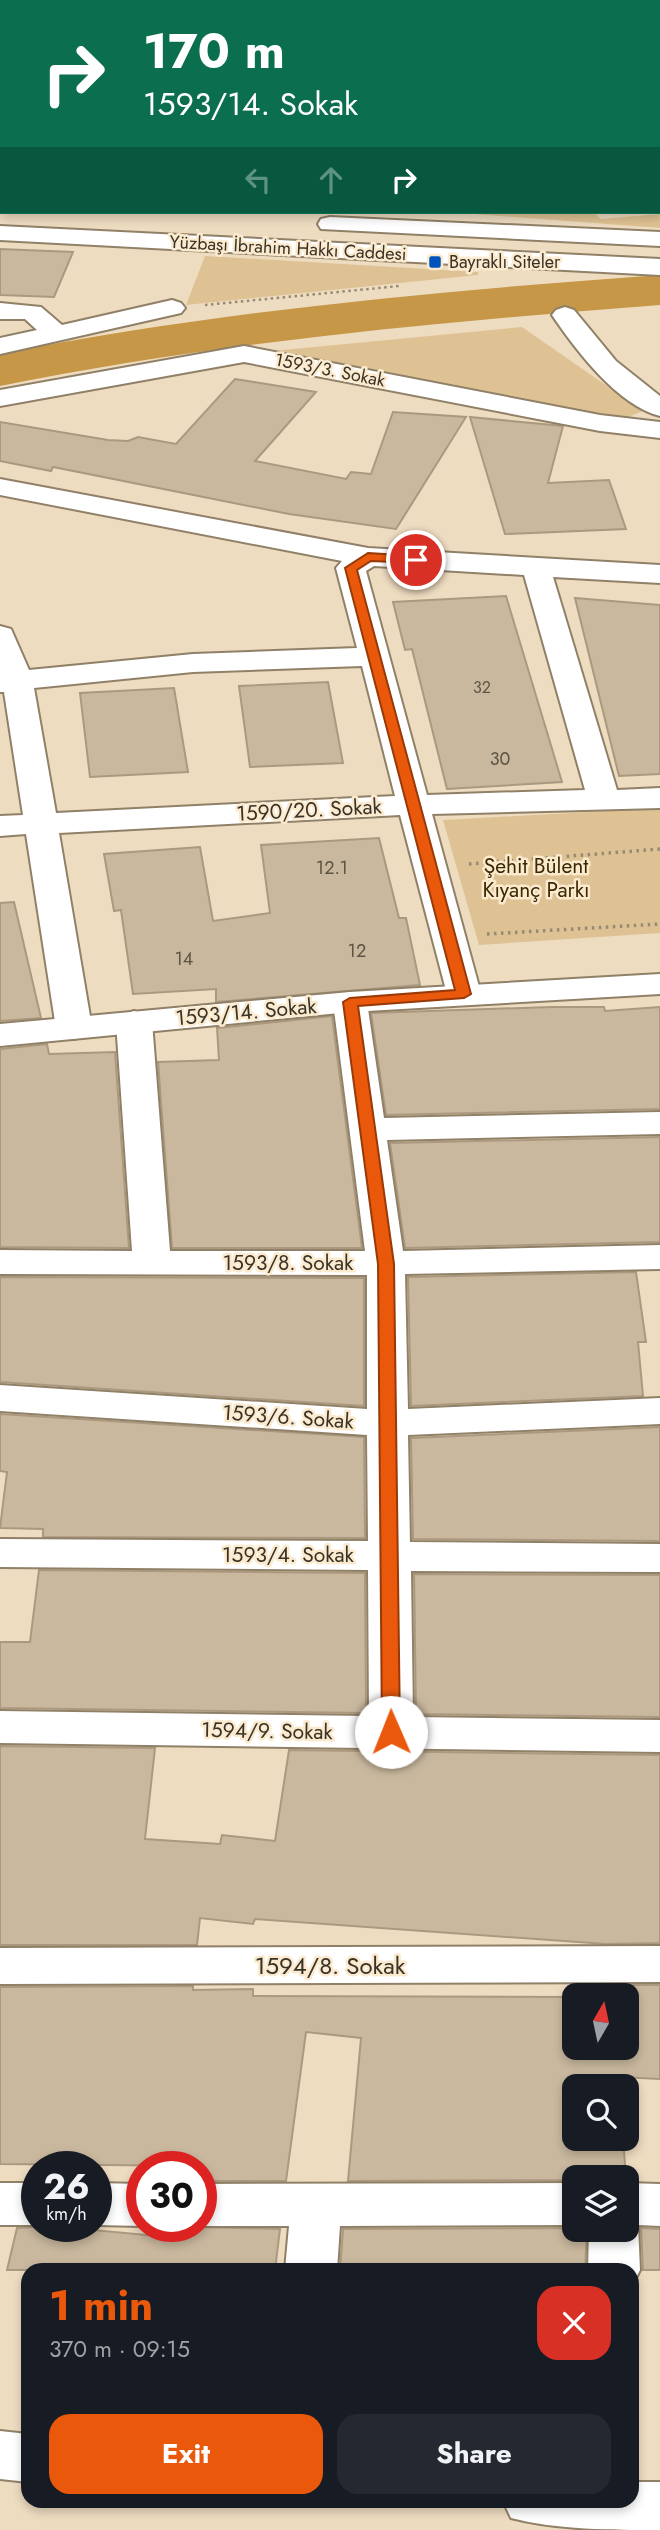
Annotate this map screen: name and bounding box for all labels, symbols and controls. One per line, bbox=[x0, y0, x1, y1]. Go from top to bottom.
text: 170 m bbox=[143, 16, 285, 86]
icon: right bbox=[28, 28, 119, 119]
text: 1593/14. Sokak bbox=[143, 81, 358, 127]
icon: left bbox=[239, 161, 277, 199]
icon: ahead bbox=[312, 161, 350, 199]
icon: right bbox=[385, 161, 423, 199]
street label: Yüzbaşı İbrahim Hakkı Caddesi bbox=[169, 229, 407, 267]
place label: Bayraklı Siteler bbox=[449, 249, 561, 275]
marker: Bayraklı Siteler bbox=[427, 254, 443, 270]
street label: 1593/3. Sokak bbox=[273, 347, 388, 393]
pin bbox=[386, 530, 446, 590]
icon: arrive bbox=[397, 541, 435, 579]
house number: 32 bbox=[473, 676, 491, 699]
house number: 30 bbox=[490, 746, 511, 772]
street label: 1590/20. Sokak bbox=[236, 791, 383, 829]
park label: Şehit Bülent Kıyanç Parkı bbox=[483, 851, 589, 905]
house number: 12.1 bbox=[316, 855, 348, 881]
house number: 12 bbox=[348, 938, 366, 964]
house number: 14 bbox=[175, 946, 193, 972]
street label: 1593/14. Sokak bbox=[174, 991, 318, 1033]
street label: 1593/8. Sokak bbox=[223, 1248, 354, 1278]
street label: 1593/6. Sokak bbox=[221, 1397, 355, 1437]
street label: 1593/4. Sokak bbox=[222, 1540, 355, 1570]
position arrow bbox=[354, 1695, 428, 1769]
street label: 1594/9. Sokak bbox=[201, 1715, 334, 1747]
street label: 1594/8. Sokak bbox=[255, 1948, 406, 1983]
north arrow bbox=[562, 1983, 639, 2060]
map controls bbox=[562, 1983, 639, 2242]
button: search bbox=[562, 2074, 639, 2151]
speed limit sign: 30 bbox=[126, 2151, 217, 2242]
text: 26 bbox=[43, 2162, 90, 2212]
button: layers bbox=[562, 2165, 639, 2242]
text: km/h bbox=[46, 2201, 87, 2227]
text: 1 min bbox=[49, 2275, 153, 2336]
button: close bbox=[537, 2286, 611, 2360]
text: 370 m · 09:15 bbox=[49, 2332, 190, 2366]
button: Exit bbox=[49, 2414, 323, 2494]
button: Share bbox=[337, 2414, 611, 2494]

